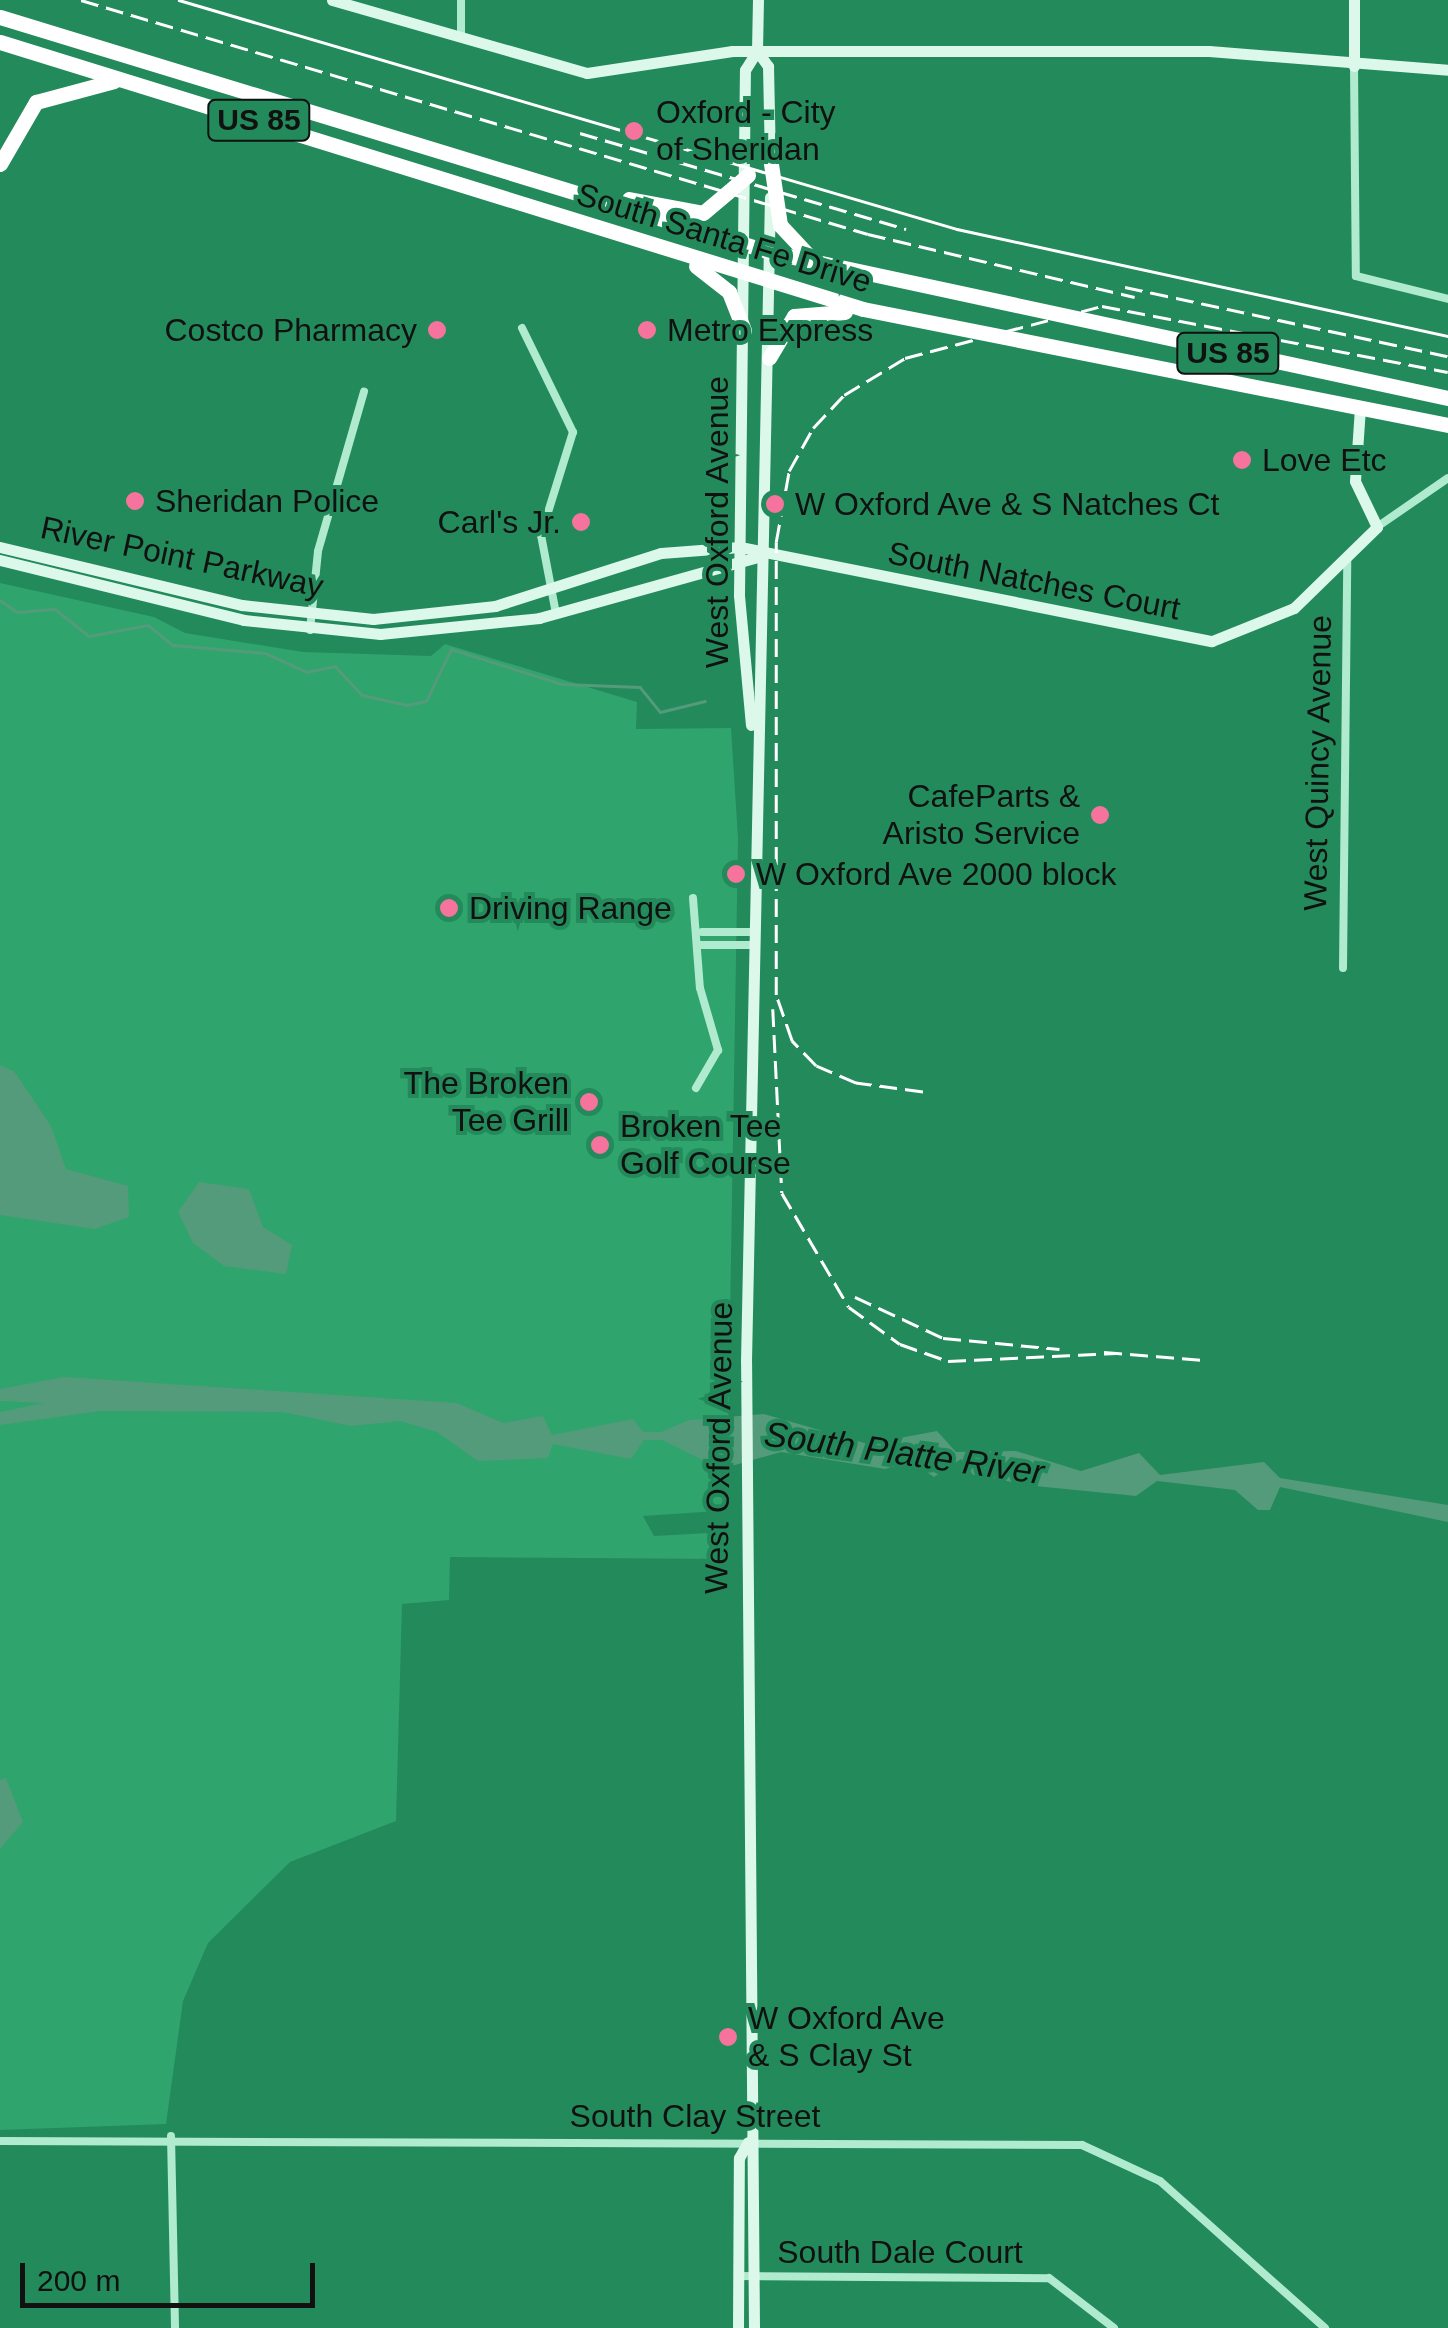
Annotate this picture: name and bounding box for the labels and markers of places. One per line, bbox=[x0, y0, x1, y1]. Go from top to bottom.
place label: Oxford - City of Sheridan bbox=[656, 94, 836, 169]
marker: Oxford - City of Sheridan bbox=[621, 118, 647, 144]
place label: Costco Pharmacy bbox=[164, 311, 417, 349]
place label: Metro Express bbox=[667, 311, 873, 349]
marker: Costco Pharmacy bbox=[426, 319, 448, 341]
marker: Metro Express bbox=[636, 319, 658, 341]
place label: Love Etc bbox=[1262, 441, 1387, 479]
marker: Love Etc bbox=[1231, 449, 1253, 471]
place label: Sheridan Police bbox=[155, 482, 379, 520]
place label: W Oxford Ave & S Natches Ct bbox=[795, 485, 1221, 523]
marker: Sheridan Police bbox=[124, 490, 146, 512]
marker: W Oxford Ave & S Natches Ct bbox=[764, 493, 786, 515]
place label: Carl's Jr. bbox=[438, 503, 561, 541]
marker: Carl's Jr. bbox=[570, 511, 592, 533]
place label: CafeParts & Aristo Service bbox=[883, 778, 1080, 853]
marker: CafeParts & Aristo Service bbox=[1089, 804, 1111, 826]
place label: W Oxford Ave 2000 block bbox=[756, 855, 1118, 893]
marker: W Oxford Ave 2000 block bbox=[725, 863, 747, 885]
place label: Driving Range bbox=[469, 889, 672, 927]
marker: Driving Range bbox=[438, 897, 460, 919]
place label: The Broken Tee Grill bbox=[404, 1065, 569, 1140]
marker: The Broken Tee Grill bbox=[578, 1091, 600, 1113]
place label: Broken Tee Golf Course bbox=[620, 1108, 791, 1183]
marker: Broken Tee Golf Course bbox=[589, 1134, 611, 1156]
place label: W Oxford Ave & S Clay St bbox=[748, 2000, 947, 2075]
marker: W Oxford Ave & S Clay St bbox=[717, 2026, 739, 2048]

